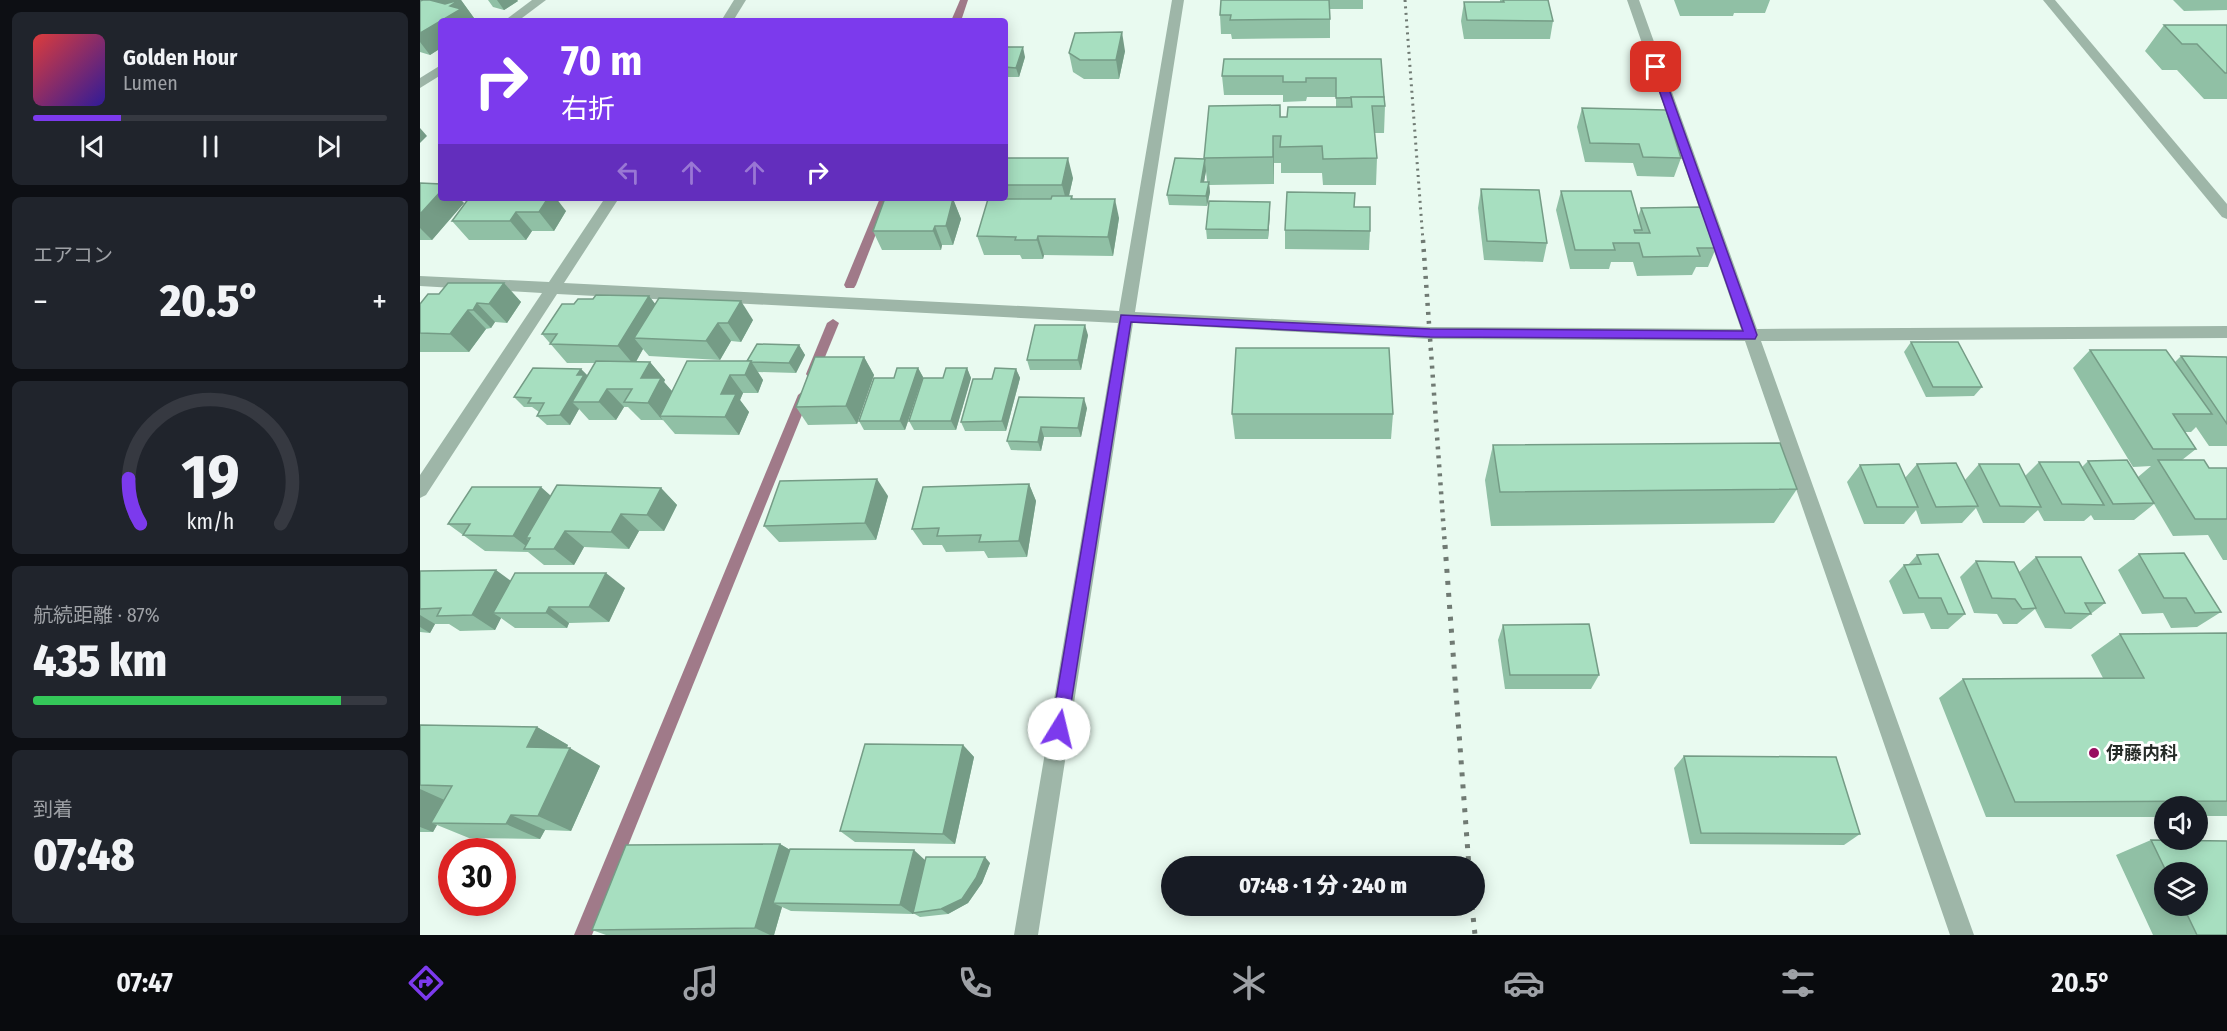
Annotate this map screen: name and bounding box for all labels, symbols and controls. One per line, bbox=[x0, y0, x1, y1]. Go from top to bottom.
text: 70 m bbox=[561, 36, 642, 86]
pin bbox=[1630, 41, 1681, 92]
icon: right bbox=[462, 42, 540, 120]
text: Golden Hour bbox=[123, 44, 237, 71]
icon: arrive bbox=[1639, 50, 1672, 83]
text: Lumen bbox=[123, 71, 178, 95]
text: 右折 bbox=[561, 93, 615, 125]
icon: previous bbox=[76, 130, 109, 163]
icon: pause bbox=[194, 130, 227, 163]
icon: next bbox=[312, 130, 345, 163]
icon: left bbox=[612, 156, 645, 189]
icon: ahead bbox=[675, 156, 708, 189]
icon: ahead bbox=[738, 156, 771, 189]
icon: right bbox=[801, 156, 834, 189]
text: エアコン bbox=[33, 243, 113, 267]
text: 20.5° bbox=[160, 274, 260, 328]
text: − bbox=[33, 282, 48, 322]
text: + bbox=[372, 282, 387, 322]
text: 19 bbox=[181, 441, 239, 516]
text: km/h bbox=[186, 510, 234, 536]
text: 航続距離 · 87% bbox=[33, 603, 160, 627]
text: 435 km bbox=[33, 634, 167, 688]
position arrow bbox=[1027, 697, 1091, 761]
place label: 伊藤内科 bbox=[2106, 742, 2178, 764]
marker: 伊藤内科 bbox=[2087, 746, 2101, 760]
map controls bbox=[2154, 796, 2208, 916]
button: sound bbox=[2154, 796, 2208, 850]
text: 到着 bbox=[33, 797, 73, 821]
text: 07:48 bbox=[33, 828, 135, 882]
speed limit sign: 30 bbox=[438, 838, 516, 916]
button: layers bbox=[2154, 862, 2208, 916]
text: 07:48 · 1 分 · 240 m bbox=[1239, 872, 1407, 899]
icon: directions bbox=[405, 962, 447, 1004]
icon: music bbox=[680, 962, 722, 1004]
icon: phone bbox=[954, 962, 996, 1004]
icon: climate bbox=[1228, 962, 1270, 1004]
icon: car bbox=[1503, 962, 1545, 1004]
icon: filters bbox=[1777, 962, 1819, 1004]
text: 07:47 bbox=[116, 967, 173, 999]
text: 20.5° bbox=[2051, 967, 2111, 999]

